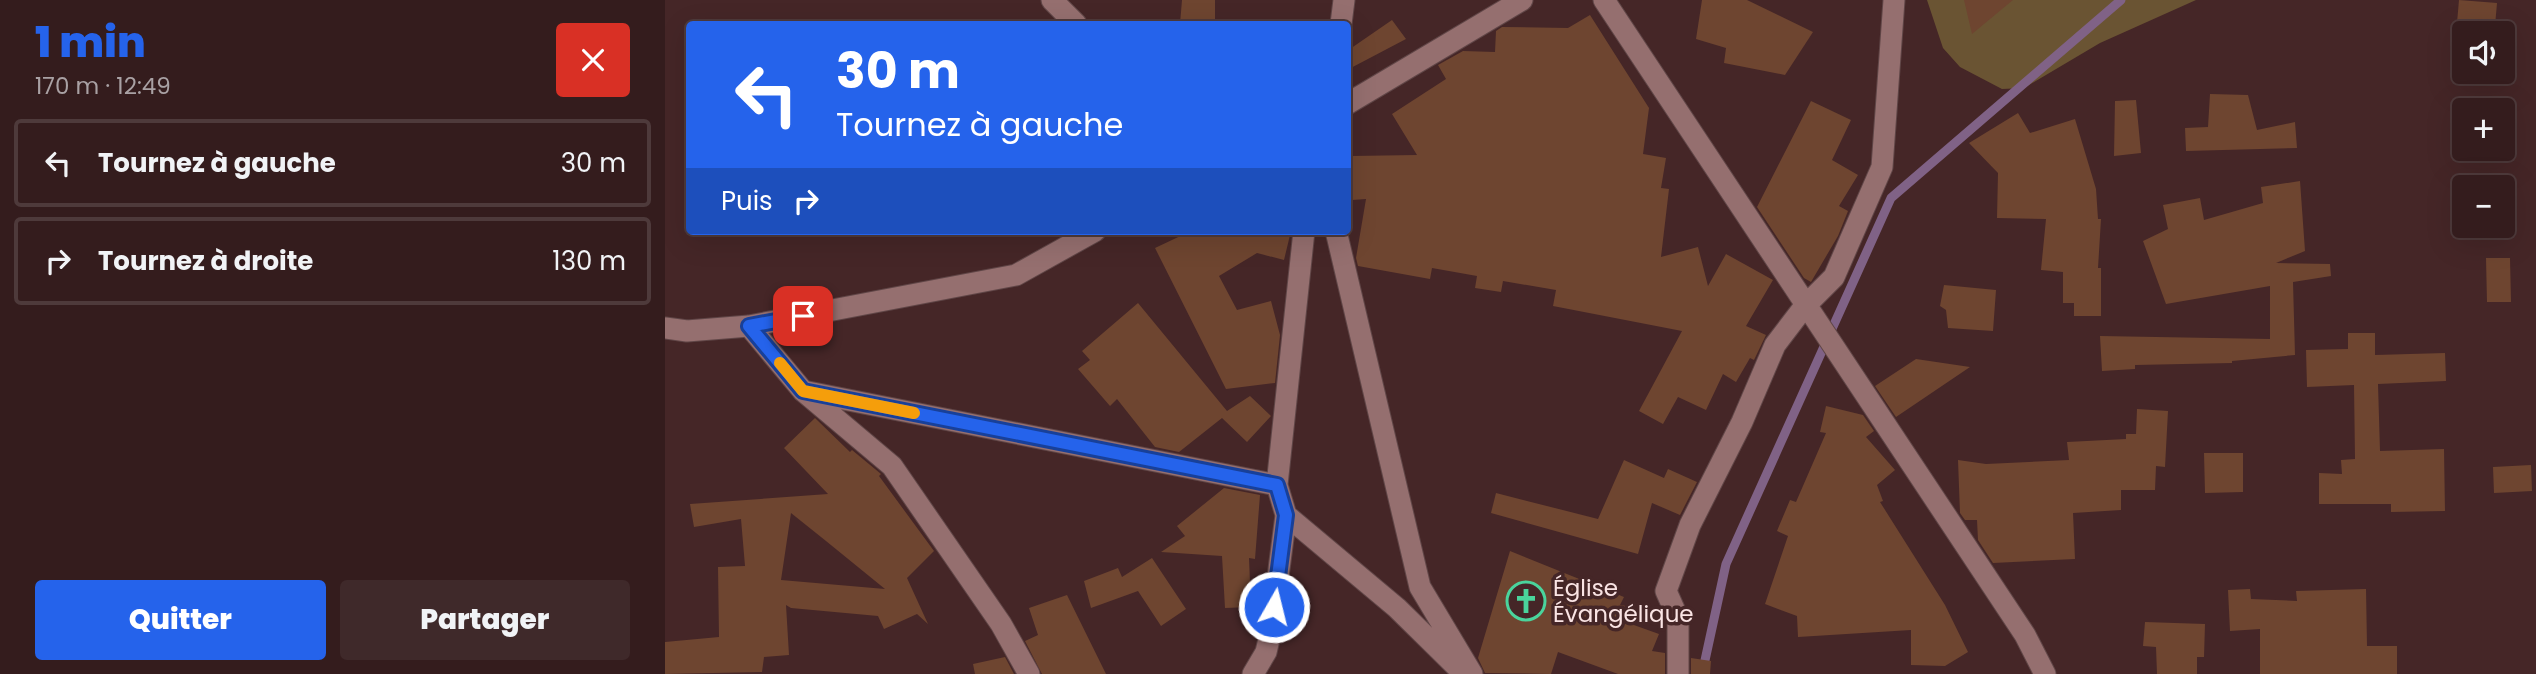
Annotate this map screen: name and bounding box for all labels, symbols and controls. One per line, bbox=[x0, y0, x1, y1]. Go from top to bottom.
text: 1 min bbox=[35, 13, 146, 72]
map controls bbox=[2452, 21, 2515, 238]
button: sound bbox=[2452, 21, 2515, 84]
button: close bbox=[556, 23, 630, 97]
text: 30 m bbox=[836, 37, 960, 105]
icon: left bbox=[721, 49, 812, 140]
text: 170 m · 12:49 bbox=[35, 70, 171, 102]
button: + bbox=[2452, 98, 2515, 161]
text: Tournez à gauche bbox=[836, 102, 1123, 147]
icon: left bbox=[39, 144, 77, 182]
text: Tournez à gauche bbox=[98, 145, 336, 181]
text: 30 m bbox=[561, 145, 626, 181]
button: − bbox=[2452, 175, 2515, 238]
icon: right bbox=[787, 182, 825, 220]
text: Puis bbox=[721, 183, 773, 219]
icon: right bbox=[39, 242, 77, 280]
text: Tournez à droite bbox=[98, 243, 313, 279]
text: 130 m bbox=[552, 243, 626, 279]
pin bbox=[773, 286, 833, 346]
icon: arrive bbox=[784, 297, 822, 335]
position arrow bbox=[1237, 570, 1311, 644]
place label: Église Évangélique bbox=[1553, 572, 1694, 630]
button: Quitter bbox=[35, 580, 326, 660]
button: Partager bbox=[340, 580, 630, 660]
church icon: Église Évangélique bbox=[1505, 580, 1547, 622]

